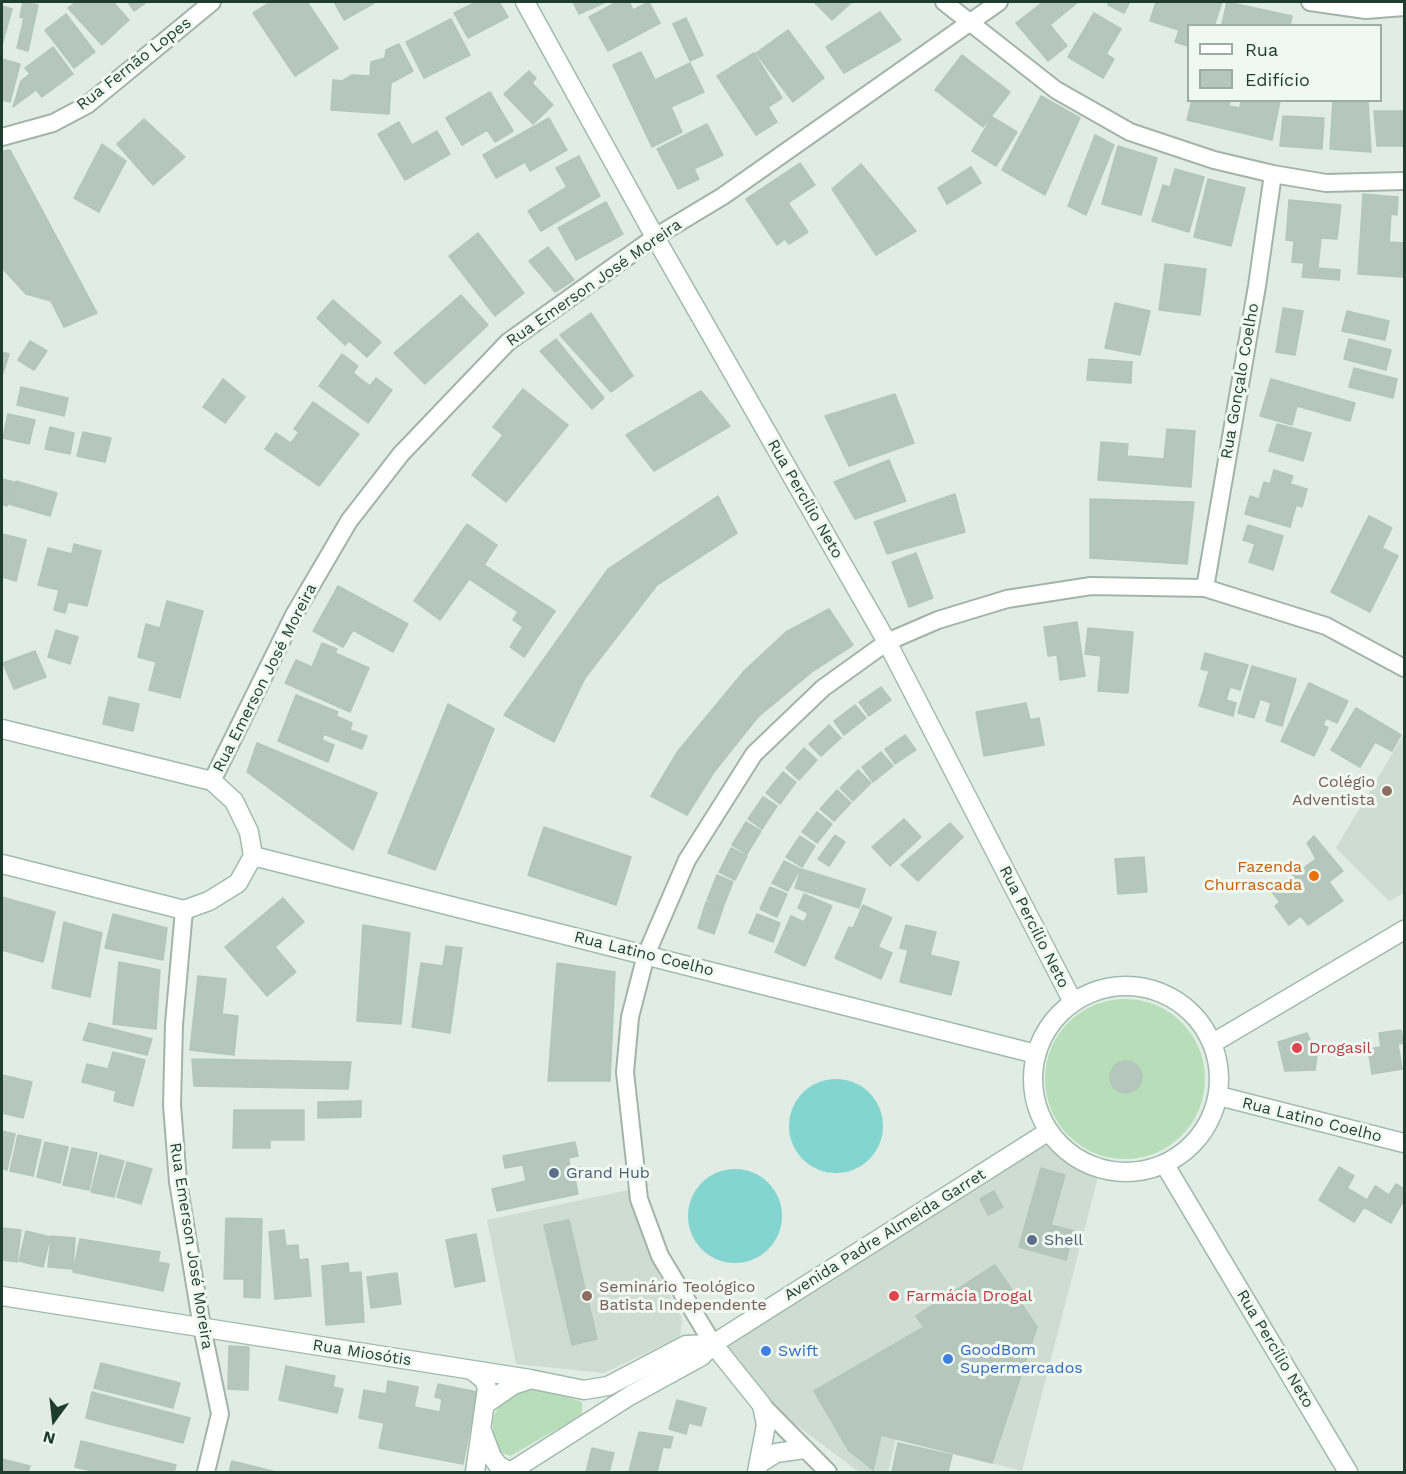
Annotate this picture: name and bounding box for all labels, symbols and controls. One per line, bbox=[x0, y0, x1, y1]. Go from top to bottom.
street label: Rua Fernão Lopes bbox=[73, 13, 195, 115]
legend bbox=[1187, 24, 1382, 102]
text: Rua bbox=[1245, 39, 1278, 60]
text: Edifício bbox=[1245, 69, 1310, 90]
street label: Rua Emerson José Moreira bbox=[503, 215, 685, 351]
street label: Rua Gonçalo Coelho bbox=[1217, 301, 1263, 461]
street label: Rua Percílio Neto bbox=[763, 436, 847, 562]
street label: Rua Emerson José Moreira bbox=[209, 581, 321, 775]
place label: Colégio Adventista bbox=[1292, 772, 1375, 810]
marker: Colégio Adventista bbox=[1380, 784, 1394, 798]
place label: Fazenda Churrascada bbox=[1204, 857, 1302, 895]
street label: Rua Percílio Neto bbox=[995, 863, 1073, 991]
marker: Fazenda Churrascada bbox=[1307, 869, 1321, 883]
street label: Rua Latino Coelho bbox=[572, 927, 716, 981]
place label: Drogasil bbox=[1309, 1038, 1371, 1058]
marker: Drogasil bbox=[1290, 1041, 1304, 1055]
street label: Rua Latino Coelho bbox=[1240, 1093, 1384, 1147]
street label: Rua Emerson José Moreira bbox=[165, 1141, 217, 1351]
place label: Grand Hub bbox=[566, 1163, 650, 1183]
street label: Avenida Padre Almeida Garret bbox=[781, 1165, 989, 1305]
marker: Grand Hub bbox=[547, 1166, 561, 1180]
place label: Shell bbox=[1044, 1230, 1083, 1250]
marker: Shell bbox=[1025, 1233, 1039, 1247]
place label: Seminário Teológico Batista Independente bbox=[599, 1277, 767, 1315]
place label: Farmácia Drogal bbox=[906, 1286, 1032, 1306]
street label: Rua Percílio Neto bbox=[1232, 1286, 1318, 1412]
marker: Seminário Teológico Batista Independente bbox=[580, 1289, 594, 1303]
marker: Farmácia Drogal bbox=[887, 1289, 901, 1303]
street label: Rua Miosótis bbox=[311, 1336, 413, 1370]
place label: GoodBom Supermercados bbox=[960, 1340, 1083, 1378]
place label: Swift bbox=[778, 1341, 818, 1361]
marker: Swift bbox=[759, 1344, 773, 1358]
marker: GoodBom Supermercados bbox=[941, 1352, 955, 1366]
north arrow bbox=[24, 1390, 84, 1450]
text: N bbox=[41, 1427, 57, 1449]

